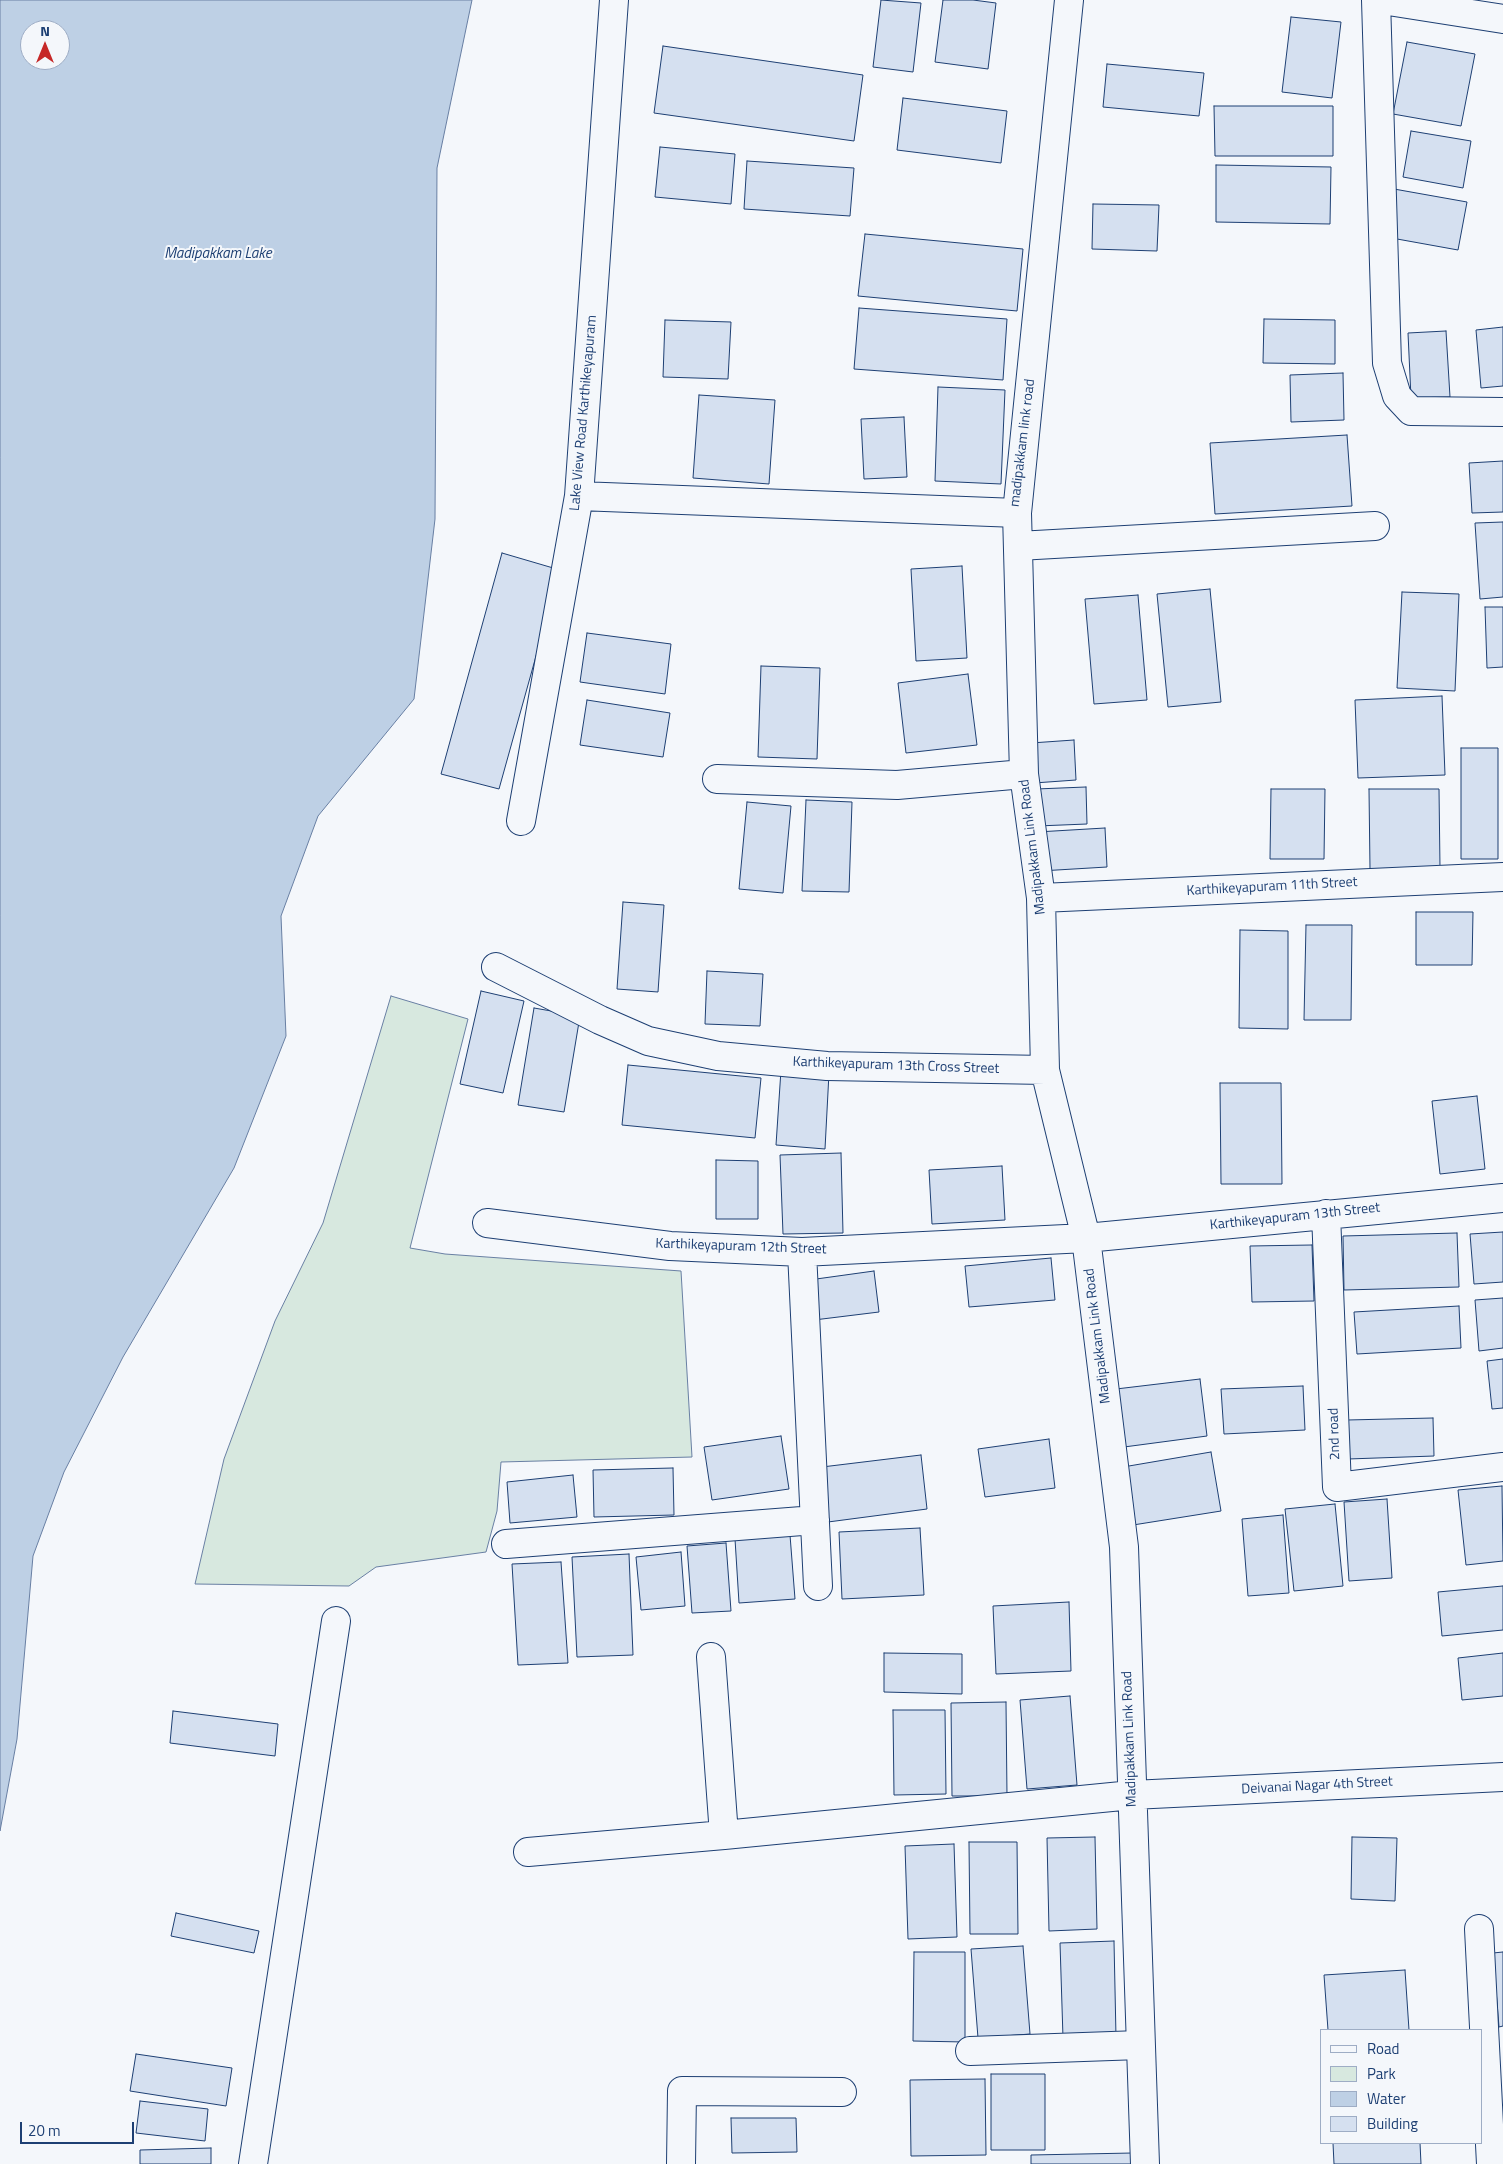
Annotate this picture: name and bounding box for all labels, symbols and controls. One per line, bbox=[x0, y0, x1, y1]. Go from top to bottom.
north arrow bbox=[20, 20, 70, 70]
text: N bbox=[40, 20, 50, 41]
water label: Madipakkam Lake bbox=[164, 245, 272, 263]
street label: Lake View Road Karthikeyapuram bbox=[567, 314, 601, 512]
street label: madipakkam link road bbox=[1007, 378, 1039, 508]
street label: Madipakkam Link Road bbox=[1016, 778, 1050, 916]
street label: Karthikeyapuram 11th Street bbox=[1186, 874, 1358, 900]
street label: Karthikeyapuram 13th Cross Street bbox=[792, 1054, 1000, 1078]
street label: Karthikeyapuram 13th Street bbox=[1209, 1200, 1381, 1234]
street label: Karthikeyapuram 12th Street bbox=[655, 1236, 827, 1258]
street label: Madipakkam Link Road bbox=[1081, 1267, 1115, 1405]
street label: 2nd road bbox=[1326, 1408, 1344, 1460]
street label: Madipakkam Link Road bbox=[1119, 1671, 1141, 1807]
street label: Deivanai Nagar 4th Street bbox=[1241, 1774, 1393, 1798]
legend bbox=[1320, 2029, 1483, 2144]
text: Road bbox=[1367, 2037, 1399, 2060]
text: Park bbox=[1367, 2062, 1396, 2085]
text: Water bbox=[1367, 2087, 1406, 2110]
scale bar bbox=[22, 2112, 136, 2144]
text: Building bbox=[1367, 2112, 1418, 2135]
text: 20 m bbox=[28, 2119, 61, 2142]

